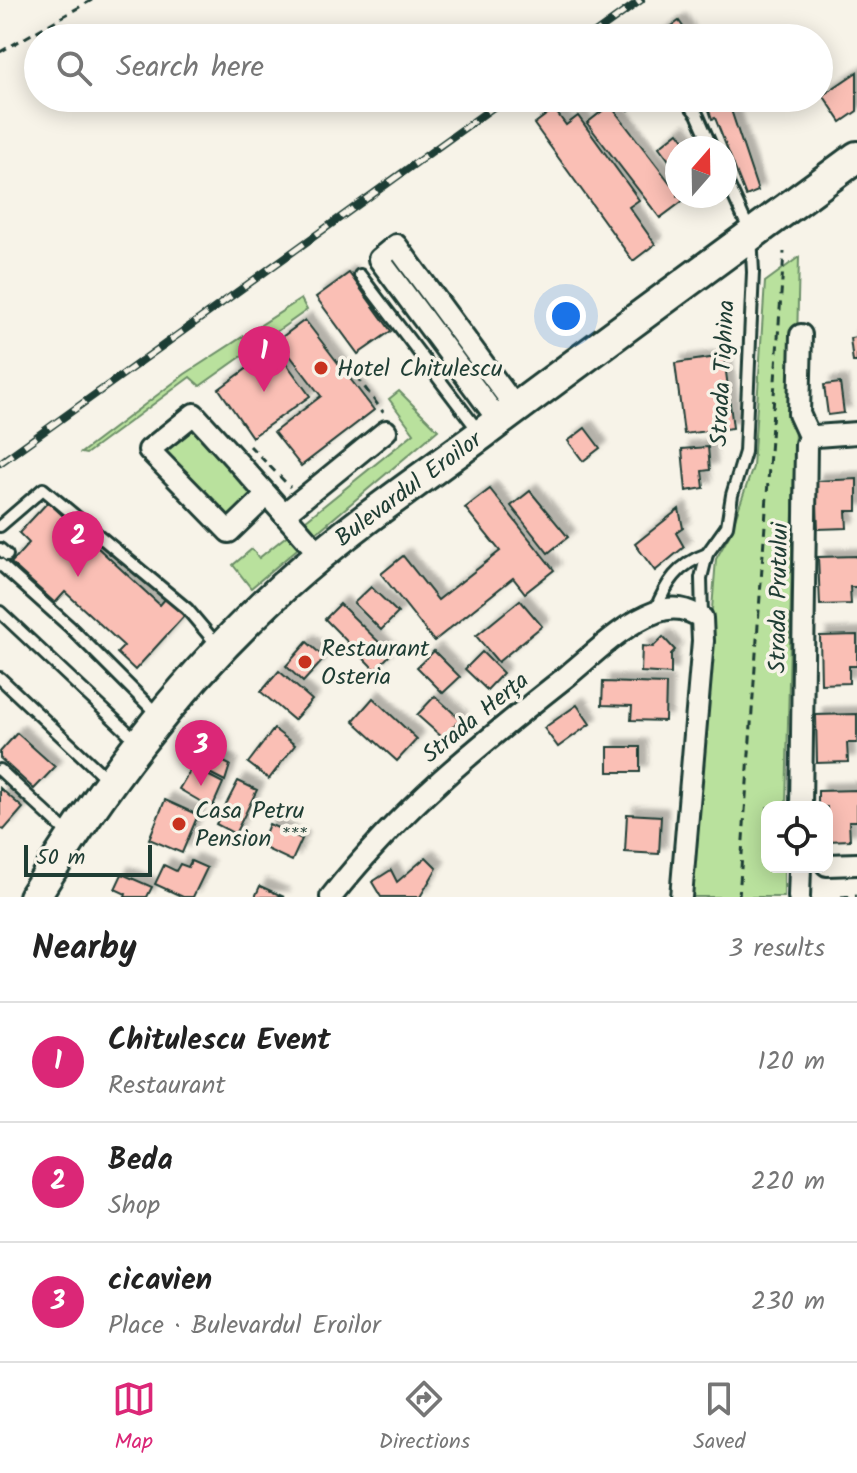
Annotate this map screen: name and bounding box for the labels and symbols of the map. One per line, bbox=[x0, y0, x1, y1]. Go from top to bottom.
north arrow bbox=[665, 136, 737, 208]
your location bbox=[546, 296, 586, 336]
street label: Strada Tighina bbox=[700, 299, 747, 447]
pin: 1 bbox=[238, 326, 290, 392]
place label: Hotel Chitulescu bbox=[337, 350, 503, 389]
marker: Hotel Chitulescu bbox=[312, 359, 330, 377]
street label: Bulevardul Eroilor bbox=[326, 421, 492, 557]
pin: 2 bbox=[52, 511, 104, 577]
street label: Strada Prutului bbox=[759, 521, 800, 674]
place label: Restaurant Osteria bbox=[321, 630, 430, 697]
marker: Restaurant Osteria bbox=[296, 653, 314, 671]
street label: Strada Herța bbox=[414, 662, 538, 774]
pin: 3 bbox=[175, 720, 227, 786]
place label: Casa Petru Pension *** bbox=[195, 792, 308, 859]
marker: Casa Petru Pension *** bbox=[170, 815, 188, 833]
scale bar bbox=[24, 841, 152, 877]

